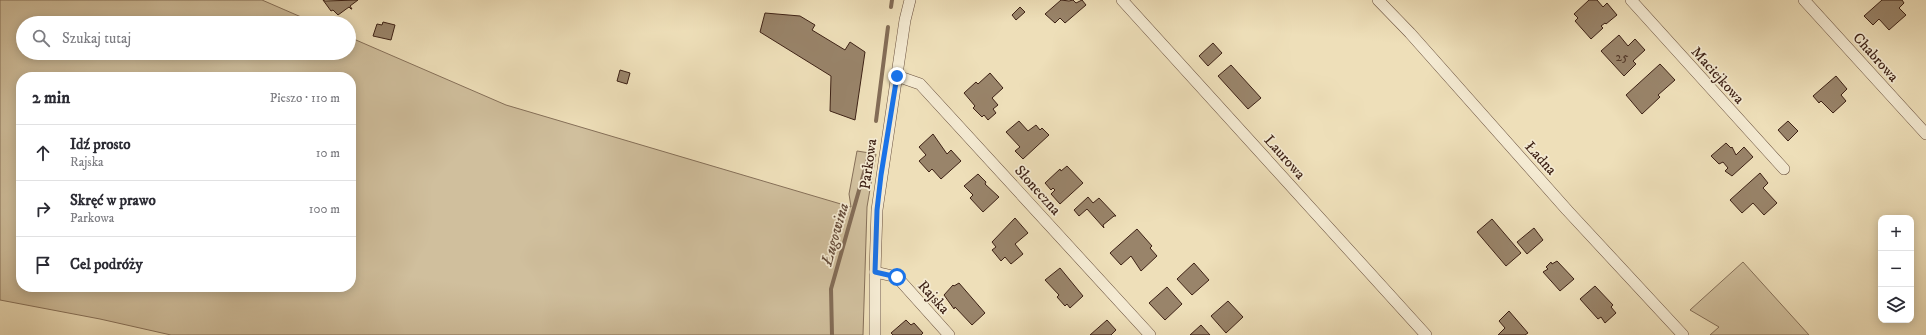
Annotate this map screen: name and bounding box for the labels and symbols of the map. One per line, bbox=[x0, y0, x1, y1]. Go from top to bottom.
street label: Chabrowa bbox=[1848, 29, 1903, 86]
street label: Maciejkowa bbox=[1687, 43, 1749, 108]
house number: 25 bbox=[1616, 49, 1629, 65]
route end bbox=[888, 67, 906, 85]
street label: Laurowa bbox=[1260, 131, 1310, 184]
street label: Parkowa bbox=[856, 137, 882, 191]
street label: Ładna bbox=[1521, 138, 1561, 180]
street label: Słoneczna bbox=[1010, 161, 1065, 220]
water label: Ługowina bbox=[816, 201, 853, 269]
route start bbox=[888, 268, 906, 286]
street label: Rajska bbox=[914, 277, 954, 319]

